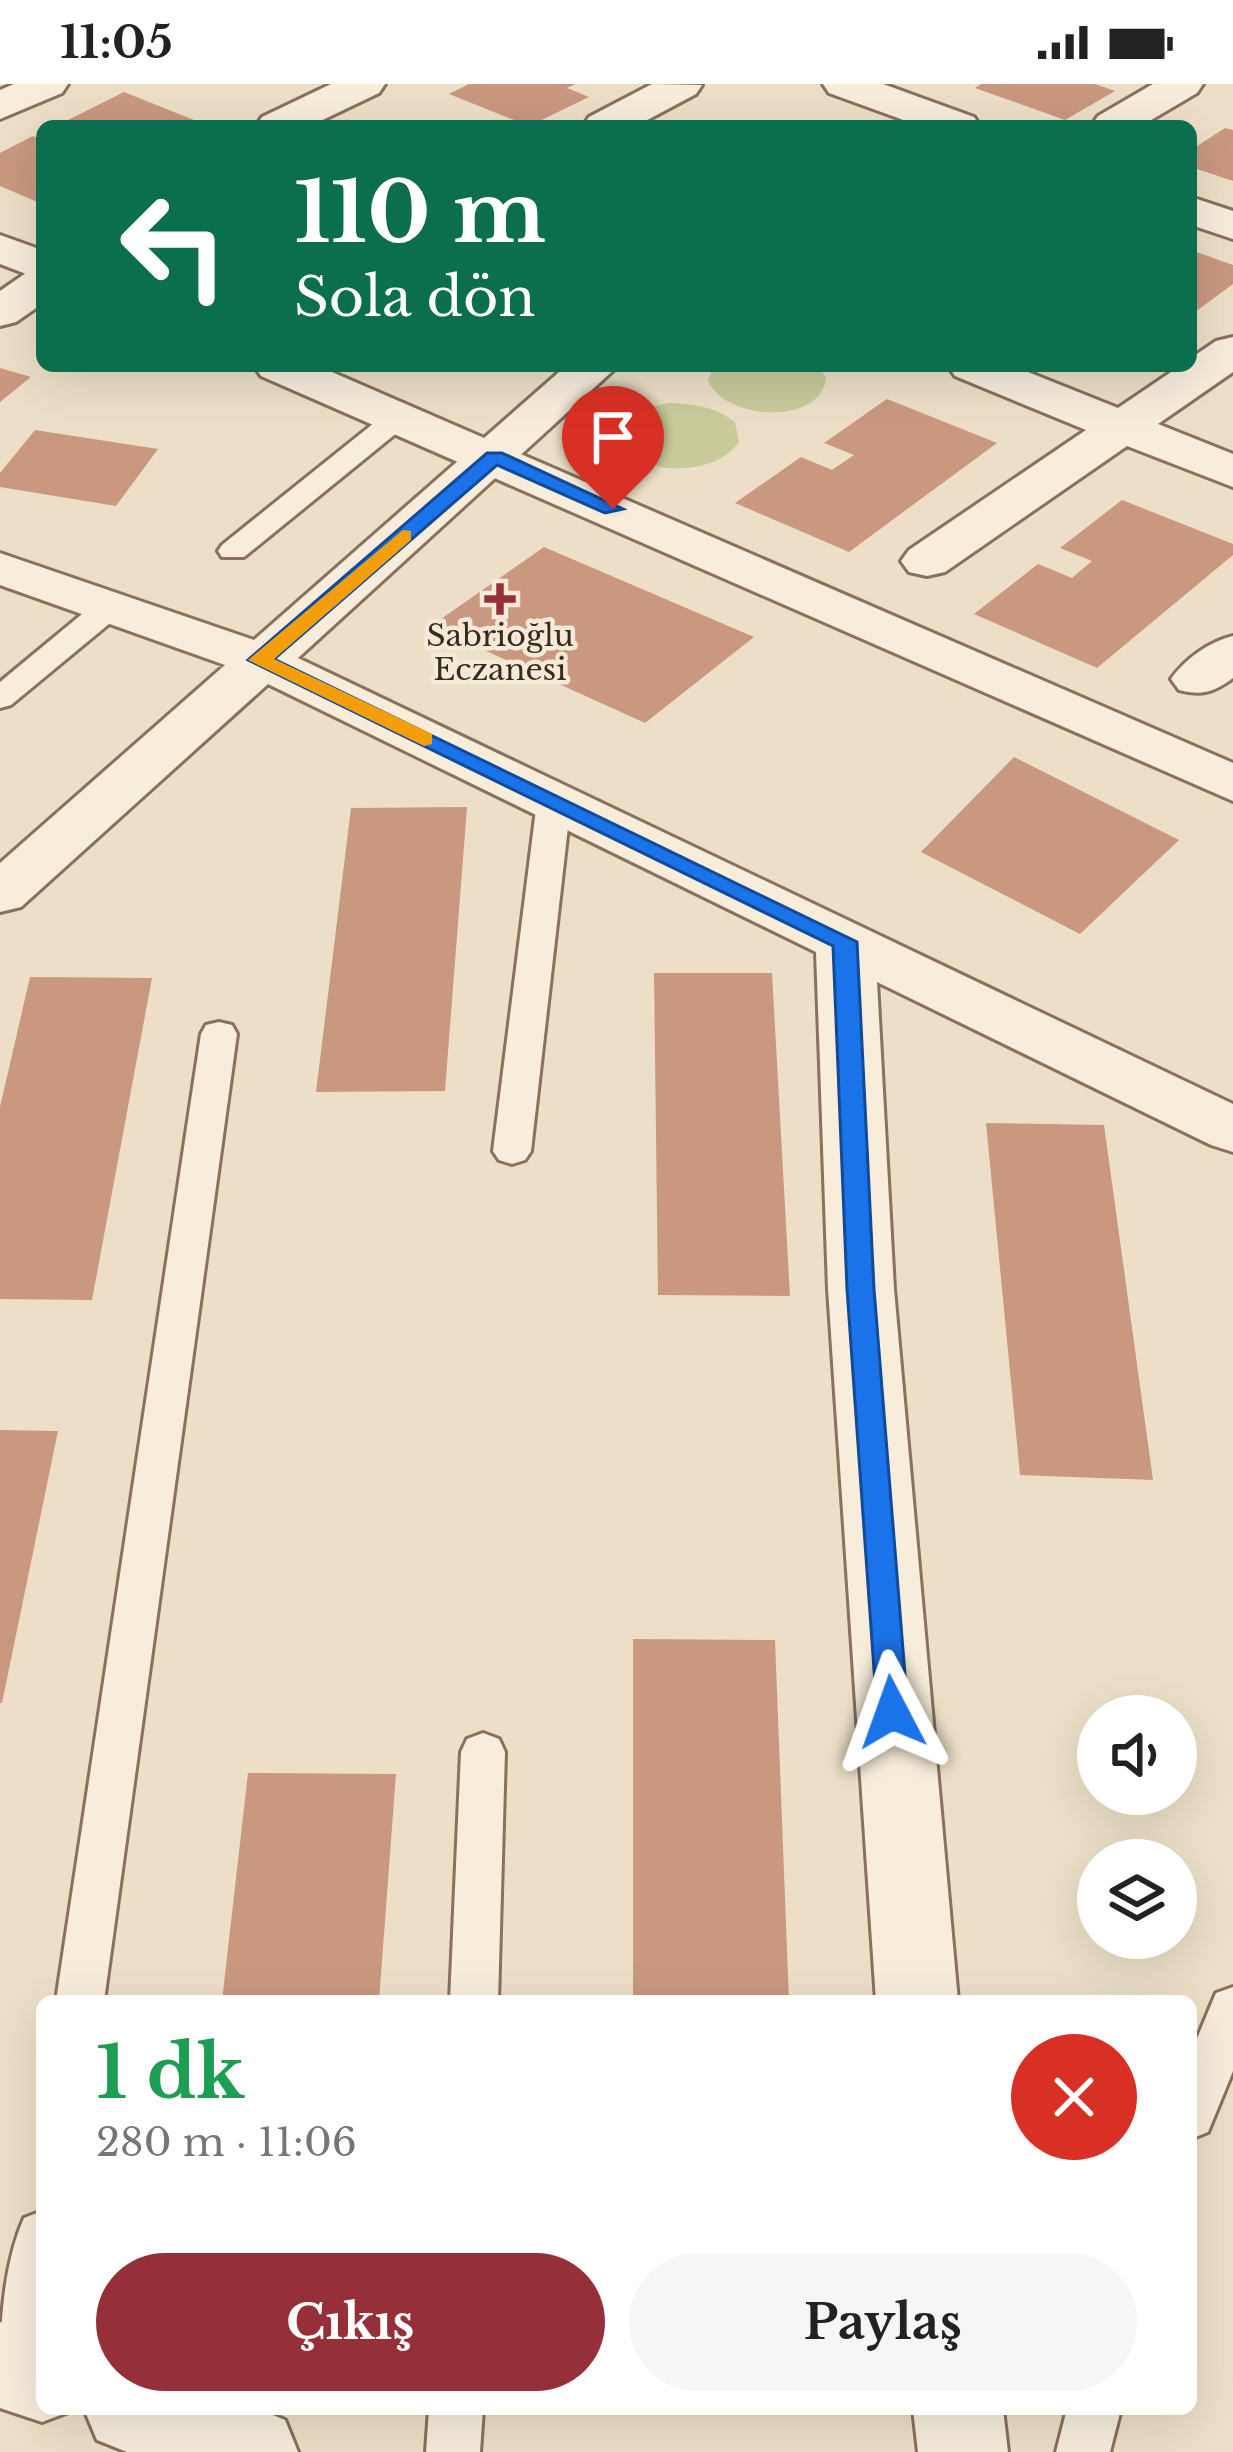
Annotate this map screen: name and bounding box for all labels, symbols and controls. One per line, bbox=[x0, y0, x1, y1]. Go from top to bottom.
text: 11:05 bbox=[60, 14, 173, 70]
text: 110 m bbox=[294, 161, 546, 265]
icon: left bbox=[96, 168, 252, 324]
text: Sola dön bbox=[294, 264, 536, 331]
pin bbox=[562, 386, 664, 509]
icon: arrive bbox=[580, 404, 646, 470]
marker: Sabrioğlu Eczanesi bbox=[487, 586, 513, 612]
place label: Sabrioğlu Eczanesi bbox=[426, 617, 574, 688]
position arrow bbox=[829, 1649, 955, 1775]
map controls bbox=[1077, 1695, 1197, 1959]
button: sound bbox=[1077, 1695, 1197, 1815]
button: layers bbox=[1077, 1839, 1197, 1959]
text: 1 dk bbox=[96, 2028, 244, 2117]
button: close bbox=[1011, 2034, 1137, 2160]
text: 280 m · 11:06 bbox=[96, 2118, 357, 2167]
button: Çıkış bbox=[96, 2253, 605, 2391]
button: Paylaş bbox=[629, 2253, 1137, 2391]

